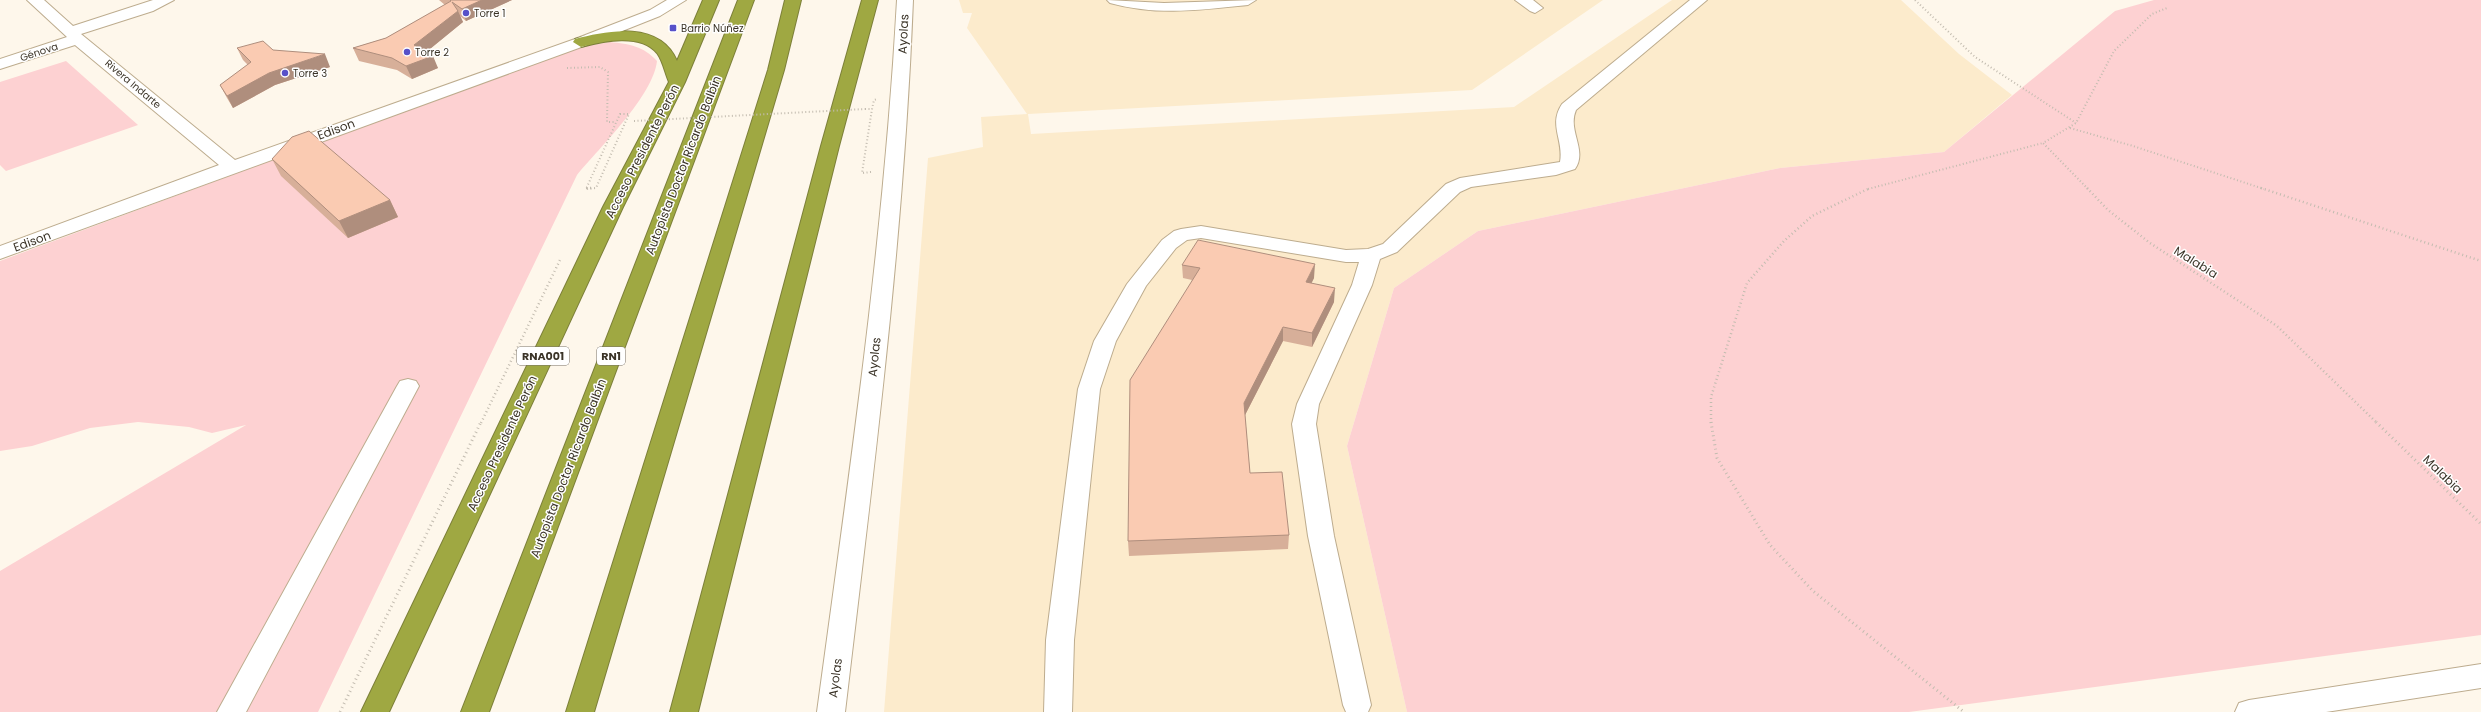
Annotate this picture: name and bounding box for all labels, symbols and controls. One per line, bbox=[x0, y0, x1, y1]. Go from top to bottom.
place label: Torre 1 bbox=[474, 6, 505, 21]
marker: Torre 1 bbox=[461, 8, 471, 18]
street label: Ayolas bbox=[893, 14, 913, 54]
place label: Barrio Núñez bbox=[681, 21, 744, 36]
marker: Barrio Núñez bbox=[668, 23, 678, 33]
street label: Génova bbox=[18, 39, 60, 65]
place label: Torre 2 bbox=[415, 45, 449, 60]
marker: Torre 2 bbox=[402, 47, 412, 57]
street label: Rivera Indarte bbox=[102, 56, 164, 112]
place label: Torre 3 bbox=[293, 66, 327, 81]
marker: Torre 3 bbox=[280, 68, 290, 78]
street label: Autopista Doctor Ricardo Balbín bbox=[641, 73, 725, 257]
street label: Acceso Presidente Perón bbox=[601, 81, 683, 221]
street label: Edison bbox=[315, 114, 357, 144]
street label: Edison bbox=[11, 226, 53, 256]
street label: Malabia bbox=[2171, 242, 2221, 282]
street label: Ayolas bbox=[863, 336, 885, 378]
road number: RNA001 bbox=[517, 347, 569, 365]
road number: RN1 bbox=[597, 347, 625, 365]
street label: Acceso Presidente Perón bbox=[463, 372, 541, 514]
street label: Autopista Doctor Ricardo Balbín bbox=[526, 376, 610, 560]
street label: Malabia bbox=[2420, 451, 2466, 497]
street label: Ayolas bbox=[824, 657, 846, 699]

